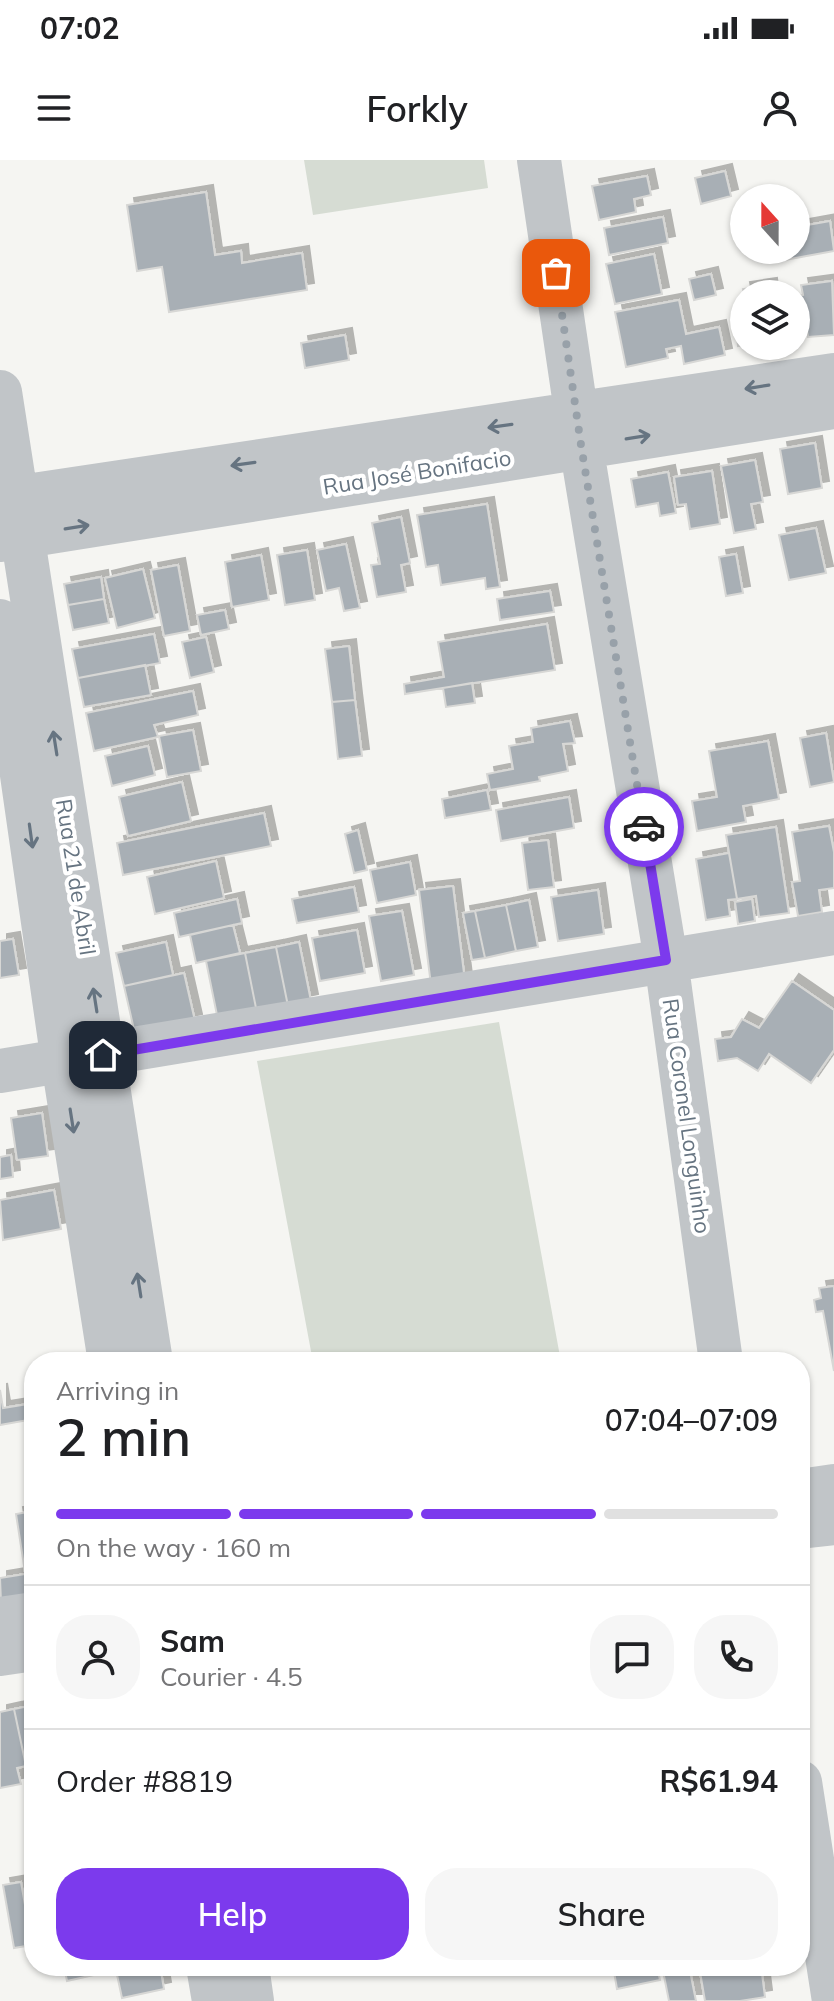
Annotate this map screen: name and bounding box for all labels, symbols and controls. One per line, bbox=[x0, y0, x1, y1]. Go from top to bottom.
text: 07:02 bbox=[40, 9, 119, 47]
icon: menu bbox=[32, 86, 76, 130]
text: Forkly bbox=[366, 86, 468, 131]
icon: person bbox=[758, 86, 802, 130]
north arrow bbox=[730, 184, 810, 264]
map controls bbox=[730, 184, 810, 360]
pin bbox=[522, 239, 590, 307]
icon: bag bbox=[534, 251, 578, 295]
button: layers bbox=[730, 280, 810, 360]
one-way arrow bbox=[745, 380, 770, 395]
one-way arrow bbox=[488, 419, 513, 434]
one-way arrow bbox=[625, 429, 650, 444]
street label: Rua José Bonifacio bbox=[321, 443, 513, 501]
one-way arrow bbox=[230, 457, 256, 472]
one-way arrow bbox=[64, 519, 89, 534]
one-way arrow bbox=[47, 731, 62, 757]
courier bbox=[604, 787, 684, 867]
street label: Rua 21 de Abril bbox=[50, 797, 102, 957]
icon: car bbox=[622, 805, 666, 849]
one-way arrow bbox=[24, 823, 39, 849]
one-way arrow bbox=[87, 988, 102, 1013]
street label: Rua Coronel Longuinho bbox=[657, 997, 717, 1235]
pin bbox=[69, 1021, 137, 1089]
icon: home bbox=[81, 1033, 125, 1077]
one-way arrow bbox=[65, 1108, 80, 1134]
one-way arrow bbox=[131, 1273, 146, 1298]
text: Arriving in bbox=[56, 1374, 179, 1407]
text: 07:04–07:09 bbox=[605, 1401, 778, 1439]
text: 2 min bbox=[56, 1404, 191, 1469]
text: On the way · 160 m bbox=[56, 1531, 291, 1564]
button: person bbox=[56, 1615, 140, 1699]
button: chat bbox=[590, 1615, 674, 1699]
button: phone bbox=[694, 1615, 778, 1699]
text: Sam bbox=[160, 1622, 225, 1660]
text: Courier · 4.5 bbox=[160, 1660, 303, 1693]
text: Order #8819 bbox=[56, 1762, 233, 1800]
text: R$61.94 bbox=[660, 1762, 778, 1800]
button: Help bbox=[56, 1868, 409, 1960]
button: Share bbox=[425, 1868, 778, 1960]

